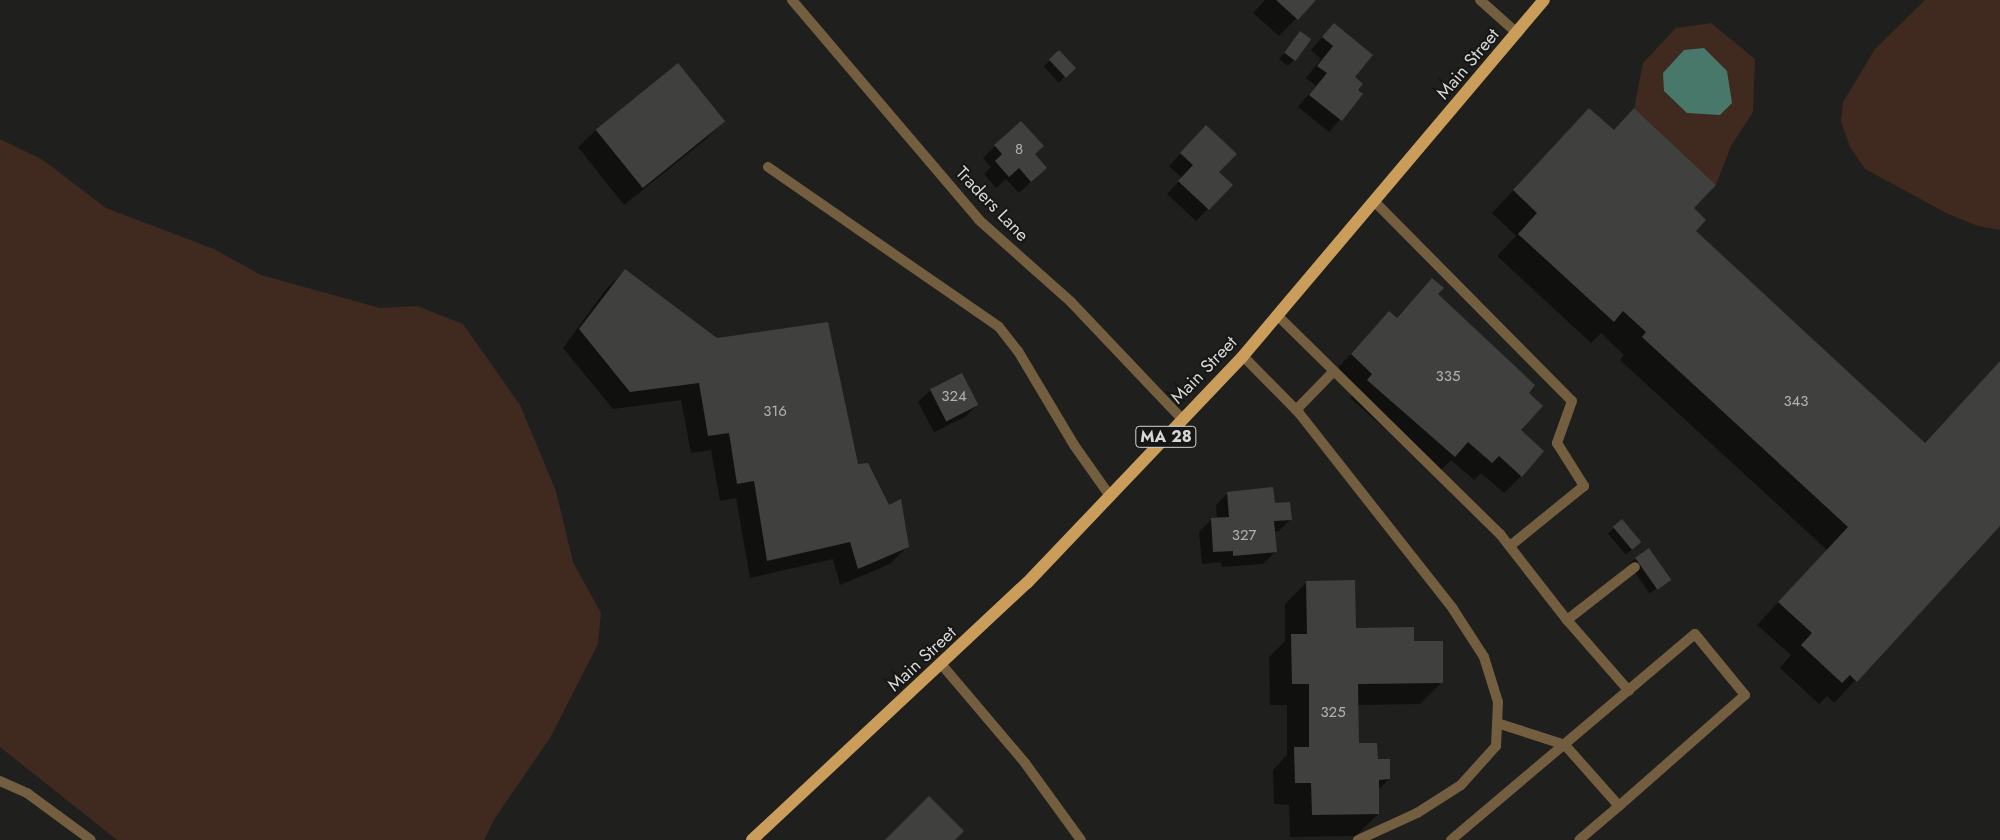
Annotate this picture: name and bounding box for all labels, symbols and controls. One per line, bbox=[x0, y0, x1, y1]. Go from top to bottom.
street label: Main Street bbox=[1432, 24, 1504, 104]
house number: 8 bbox=[1015, 141, 1023, 159]
street label: Traders Lane bbox=[951, 162, 1033, 246]
street label: Main Street bbox=[1166, 332, 1242, 408]
house number: 335 bbox=[1436, 368, 1460, 386]
house number: 324 bbox=[941, 388, 967, 406]
house number: 343 bbox=[1783, 393, 1809, 411]
house number: 316 bbox=[763, 403, 787, 421]
road number: MA 28 bbox=[1135, 424, 1197, 451]
house number: 327 bbox=[1232, 527, 1256, 545]
street label: Main Street bbox=[883, 622, 961, 696]
house number: 325 bbox=[1320, 704, 1346, 722]

